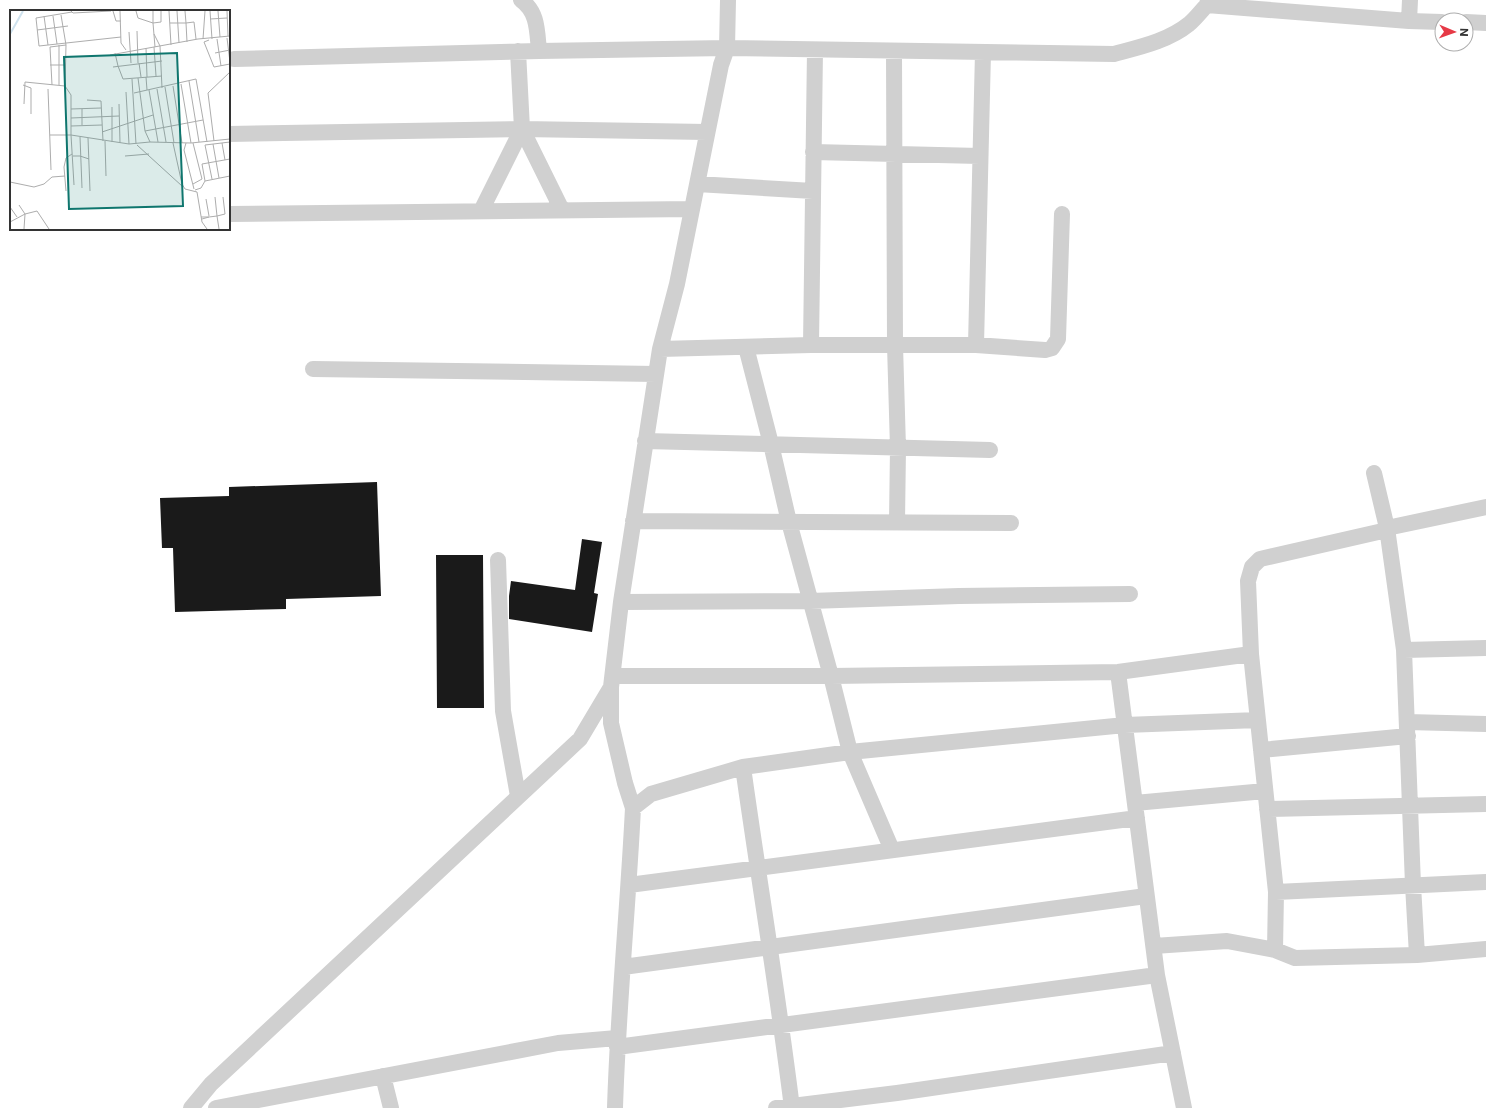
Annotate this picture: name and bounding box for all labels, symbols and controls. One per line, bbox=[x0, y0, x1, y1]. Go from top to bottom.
inset map bbox=[10, 10, 230, 230]
north arrow bbox=[1434, 12, 1474, 52]
text: N bbox=[1457, 28, 1471, 37]

